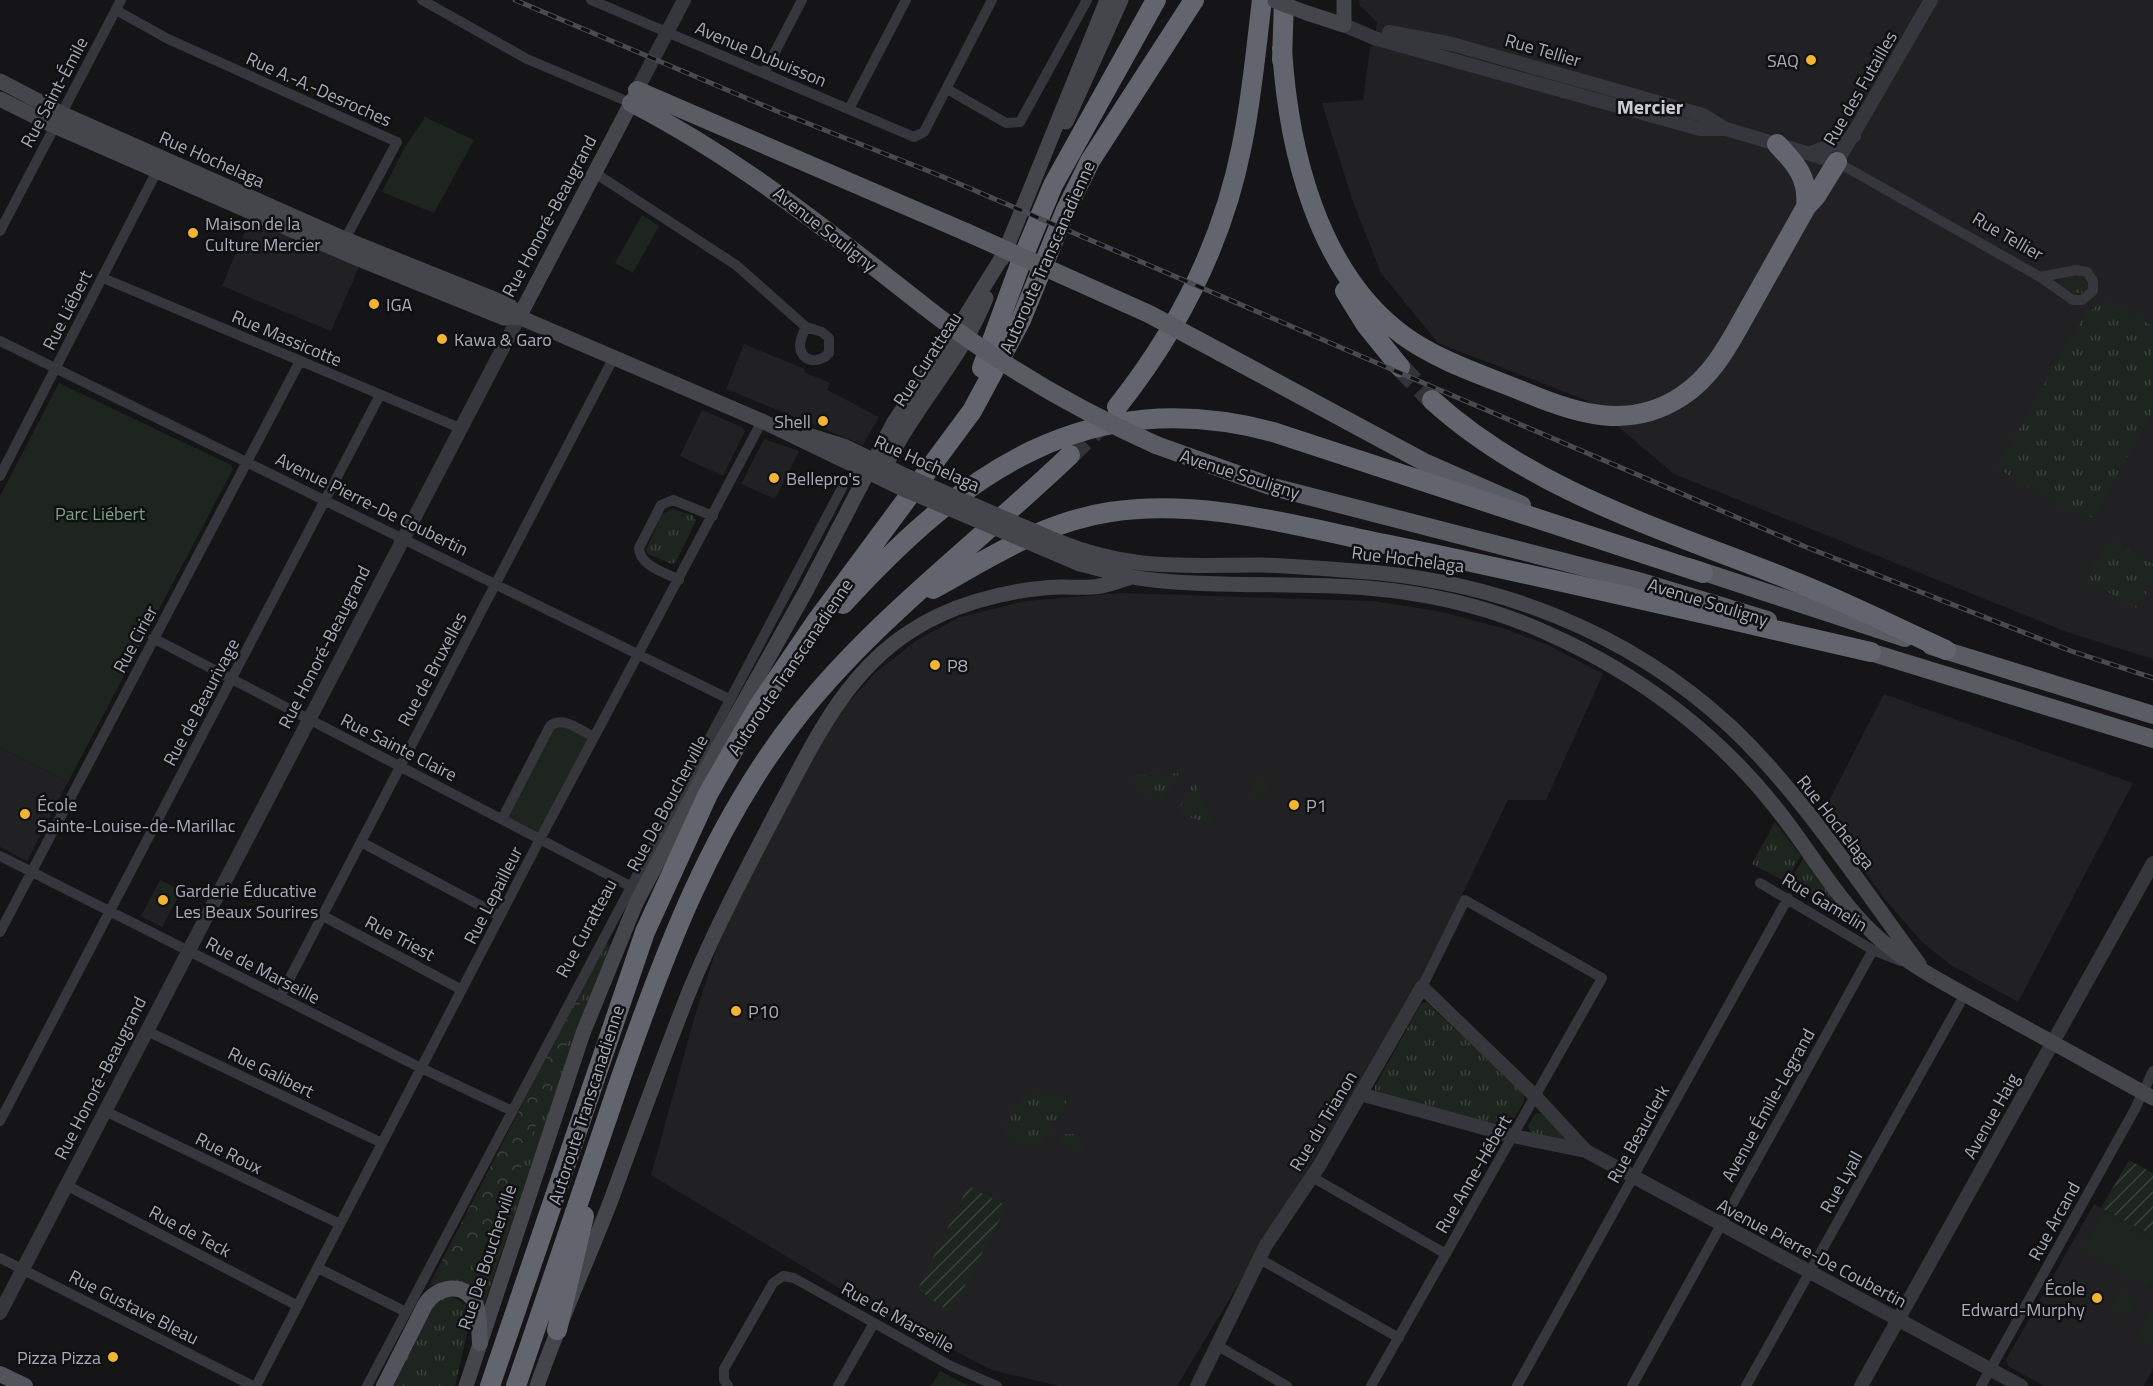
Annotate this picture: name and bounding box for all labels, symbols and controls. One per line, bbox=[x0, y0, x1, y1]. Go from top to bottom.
street label: Avenue Dubuisson bbox=[691, 14, 831, 94]
street label: Rue Tellier bbox=[1502, 26, 1584, 74]
street label: Rue des Futailles bbox=[1816, 26, 1904, 150]
street label: Rue Saint-Émile bbox=[13, 32, 95, 152]
street label: Rue A.-A.-Desroches bbox=[242, 45, 396, 133]
place label: SAQ bbox=[1767, 47, 1799, 74]
marker: SAQ bbox=[1804, 53, 1818, 67]
district label: Mercier bbox=[1617, 91, 1684, 122]
street label: Rue Hochelaga bbox=[155, 124, 269, 194]
street label: Rue Honoré-Beaugrand bbox=[495, 130, 603, 302]
street label: Autoroute Transcanadienne bbox=[992, 156, 1102, 358]
street label: Avenue Souligny bbox=[768, 180, 883, 278]
street label: Rue Tellier bbox=[1967, 205, 2049, 267]
place label: Maison de la Culture Mercier bbox=[205, 210, 321, 258]
marker: Maison de la Culture Mercier bbox=[186, 226, 200, 240]
street label: Rue Liébert bbox=[35, 265, 99, 355]
place label: IGA bbox=[386, 291, 413, 318]
marker: IGA bbox=[367, 297, 381, 311]
street label: Rue Massicotte bbox=[228, 303, 346, 373]
street label: Rue Curatteau bbox=[886, 306, 968, 412]
place label: Kawa & Garo bbox=[454, 326, 552, 353]
marker: Kawa & Garo bbox=[435, 332, 449, 346]
place label: Shell bbox=[774, 408, 811, 435]
marker: Shell bbox=[816, 414, 830, 428]
street label: Rue Hochelaga bbox=[870, 428, 984, 498]
street label: Avenue Souligny bbox=[1177, 442, 1304, 506]
street label: Avenue Pierre-De Coubertin bbox=[271, 446, 473, 562]
place label: Bellepro's bbox=[786, 465, 860, 492]
marker: Bellepro's bbox=[767, 471, 781, 485]
park label: Parc Liébert bbox=[55, 500, 146, 527]
street label: Rue Hochelaga bbox=[1350, 539, 1466, 579]
street label: Rue Honoré-Beaugrand bbox=[271, 561, 377, 733]
street label: Avenue Souligny bbox=[1644, 571, 1772, 633]
street label: Autoroute Transcanadienne bbox=[721, 573, 859, 761]
street label: Rue Cirier bbox=[106, 600, 164, 678]
street label: Rue de Bruxelles bbox=[391, 607, 473, 731]
street label: Rue de Beaurivage bbox=[156, 633, 246, 771]
place label: P8 bbox=[947, 652, 968, 679]
marker: P8 bbox=[928, 658, 942, 672]
street label: Rue Sainte Claire bbox=[336, 706, 462, 788]
street label: Rue De Boucherville bbox=[620, 730, 714, 876]
street label: Rue Hochelaga bbox=[1790, 769, 1882, 875]
place label: École Sainte-Louise-de-Marillac bbox=[37, 791, 236, 839]
place label: P1 bbox=[1306, 792, 1327, 819]
marker: P1 bbox=[1287, 798, 1301, 812]
marker: École Sainte-Louise-de-Marillac bbox=[18, 807, 32, 821]
street label: Rue Lepailleur bbox=[457, 841, 529, 949]
street label: Rue Gamelin bbox=[1777, 866, 1873, 938]
street label: Rue Curatteau bbox=[549, 874, 623, 982]
place label: Garderie Éducative Les Beaux Sourires bbox=[175, 877, 318, 925]
marker: Garderie Éducative Les Beaux Sourires bbox=[156, 893, 170, 907]
street label: Rue Triest bbox=[360, 908, 440, 968]
street label: Rue de Marseille bbox=[201, 930, 325, 1010]
street label: Rue Honoré-Beaugrand bbox=[47, 992, 153, 1164]
place label: P10 bbox=[748, 998, 779, 1025]
street label: Autoroute Transcanadienne bbox=[541, 1002, 631, 1208]
marker: P10 bbox=[729, 1004, 743, 1018]
street label: Avenue Émile-Legrand bbox=[1715, 1023, 1821, 1187]
street label: Rue Galibert bbox=[223, 1039, 319, 1105]
street label: Rue du Trianon bbox=[1282, 1066, 1364, 1176]
street label: Avenue Haig bbox=[1956, 1068, 2026, 1164]
street label: Rue Beauclerk bbox=[1600, 1080, 1676, 1188]
street label: Rue Anne-Hébert bbox=[1428, 1109, 1518, 1238]
street label: Rue Roux bbox=[191, 1125, 267, 1181]
street label: Rue Lyall bbox=[1813, 1146, 1869, 1218]
street label: Rue Arcand bbox=[2021, 1177, 2087, 1265]
street label: Rue De Boucherville bbox=[451, 1181, 523, 1333]
street label: Avenue Pierre-De Coubertin bbox=[1712, 1191, 1912, 1315]
street label: Rue de Teck bbox=[144, 1198, 236, 1264]
street label: Rue Gustave Bleau bbox=[64, 1263, 204, 1351]
street label: Rue de Marseille bbox=[837, 1275, 959, 1359]
place label: École Edward-Murphy bbox=[1961, 1275, 2085, 1323]
marker: École Edward-Murphy bbox=[2090, 1291, 2104, 1305]
place label: Pizza Pizza bbox=[17, 1344, 101, 1371]
marker: Pizza Pizza bbox=[106, 1350, 120, 1364]

